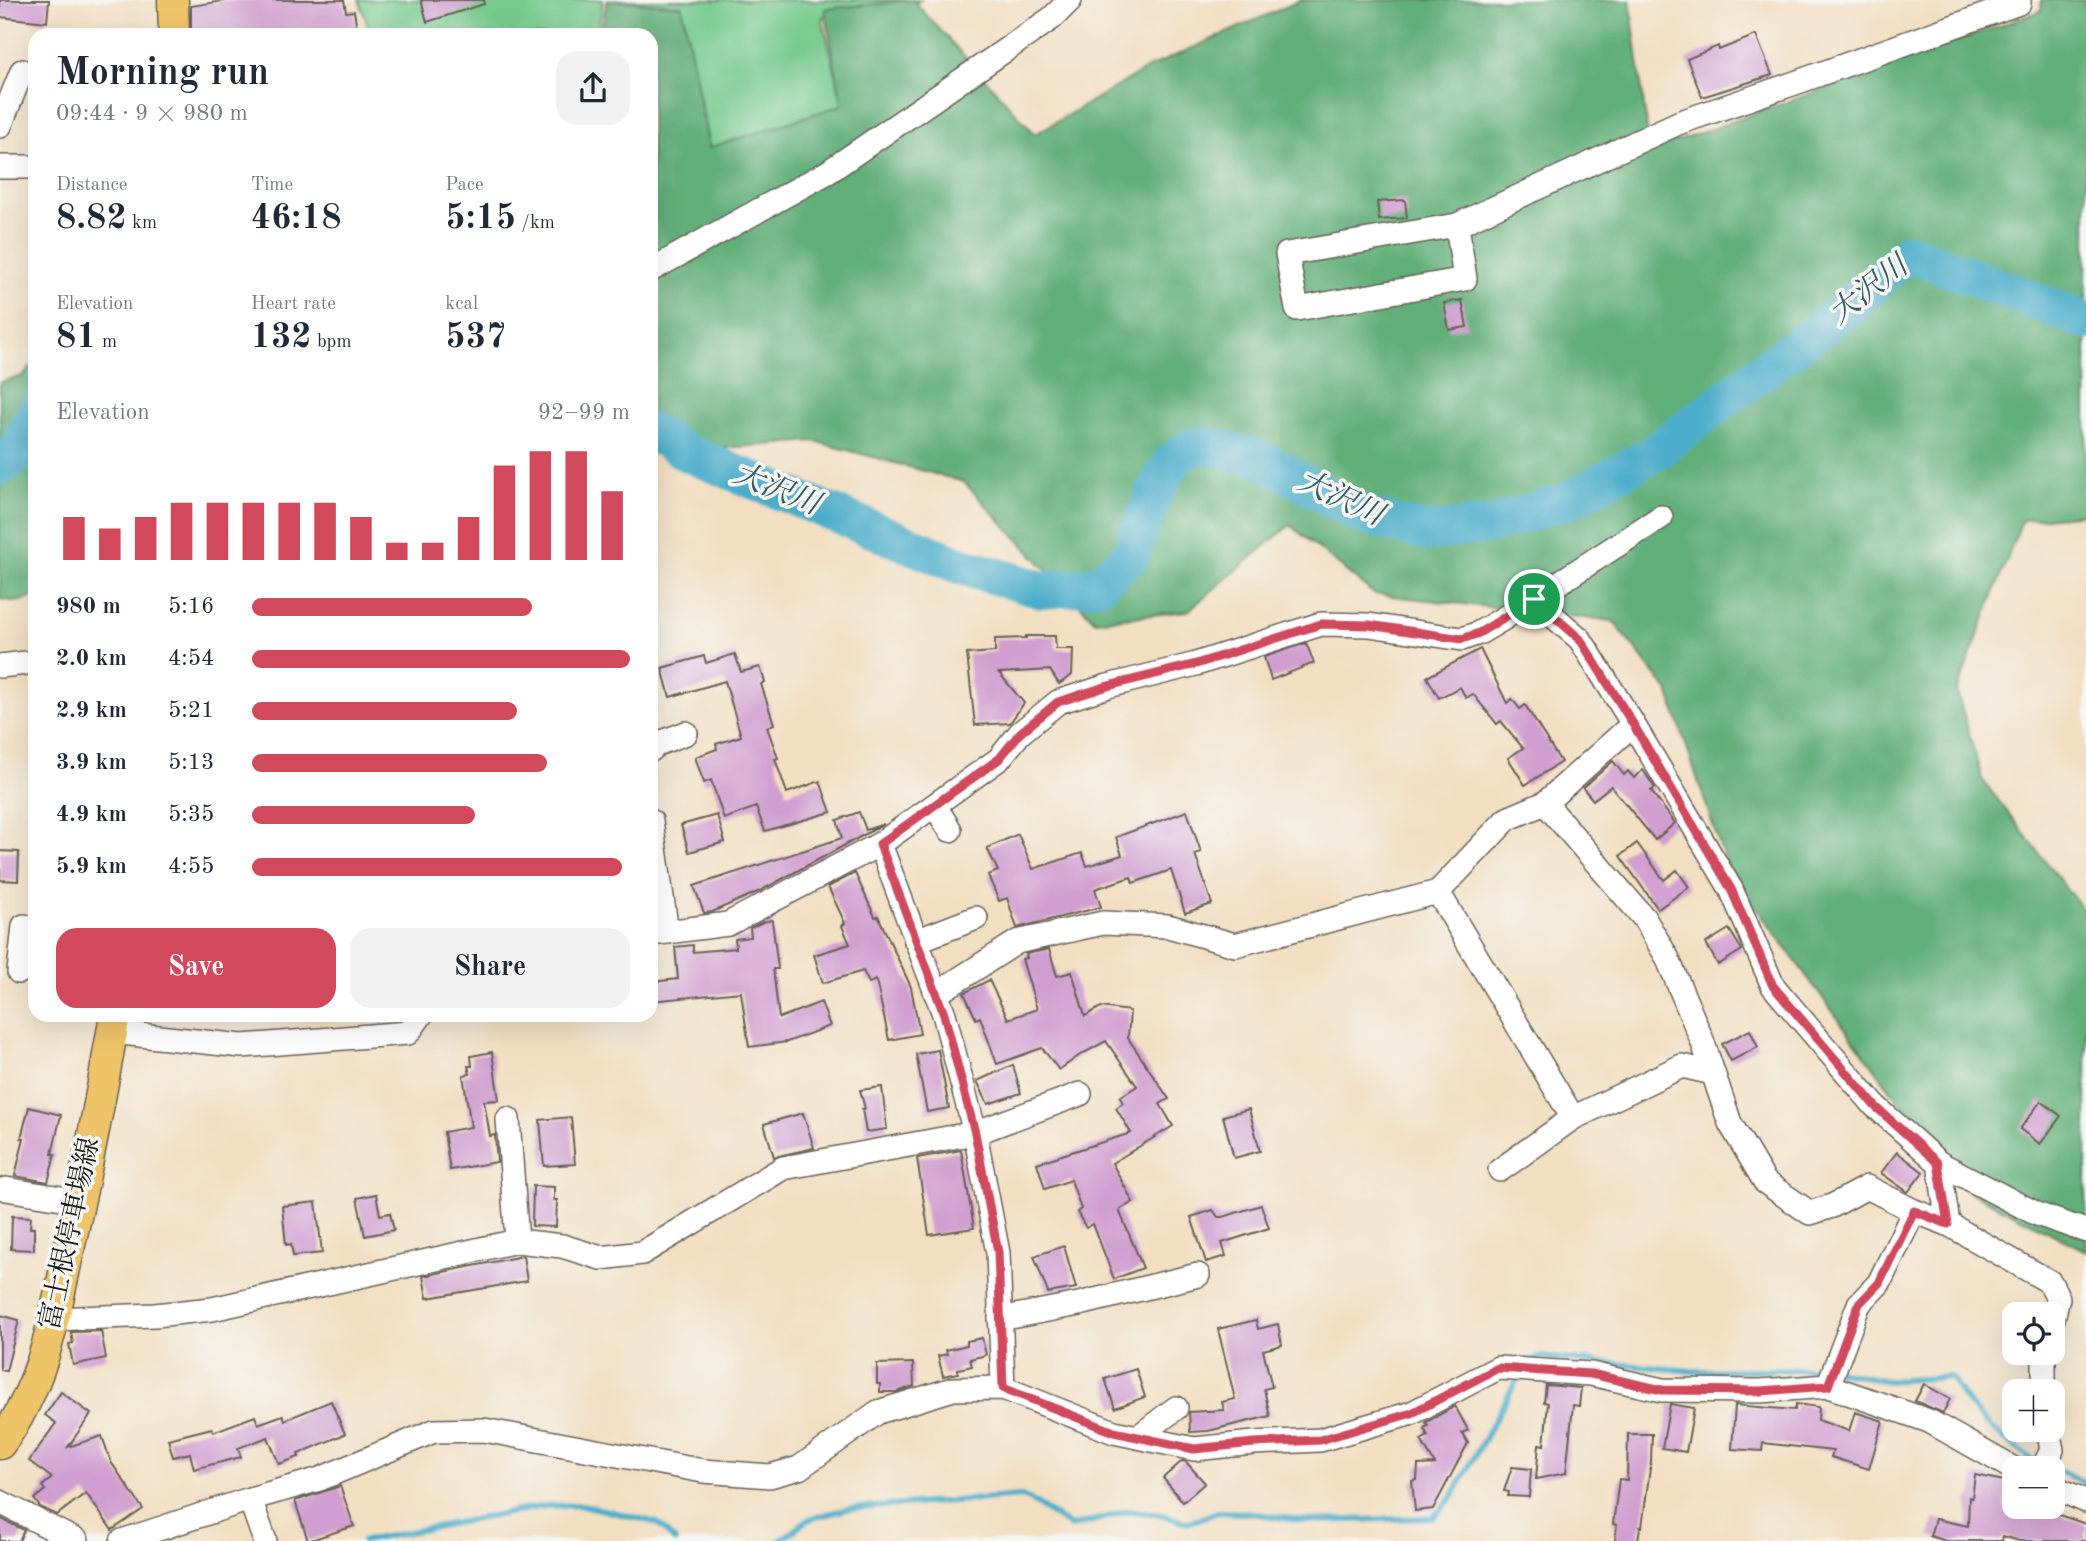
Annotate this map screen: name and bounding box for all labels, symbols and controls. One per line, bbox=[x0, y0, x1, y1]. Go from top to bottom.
button: share bbox=[556, 51, 630, 125]
text: Morning run bbox=[56, 55, 269, 93]
text: 09:44 · 9 × 980 m bbox=[56, 102, 248, 125]
text: Distance bbox=[56, 176, 128, 195]
text: Time bbox=[251, 176, 293, 195]
text: Pace bbox=[445, 176, 484, 195]
text: 8.82 bbox=[56, 201, 127, 236]
text: 46:18 bbox=[251, 201, 342, 236]
text: 5:15 bbox=[445, 201, 516, 236]
text: km bbox=[127, 214, 157, 233]
text: /km bbox=[516, 214, 555, 233]
water label: 大沢川 bbox=[1822, 247, 1916, 331]
text: Elevation bbox=[56, 295, 133, 314]
text: Heart rate bbox=[251, 295, 336, 314]
text: kcal bbox=[445, 295, 478, 314]
text: 81 bbox=[56, 320, 97, 355]
text: 132 bbox=[251, 320, 312, 355]
text: 537 bbox=[445, 320, 506, 355]
text: m bbox=[97, 333, 117, 352]
text: bpm bbox=[312, 333, 352, 352]
text: Elevation bbox=[56, 401, 150, 424]
text: 92–99 m bbox=[538, 401, 630, 424]
water label: 大沢川 bbox=[729, 456, 827, 522]
water label: 大沢川 bbox=[1293, 464, 1391, 533]
pin bbox=[1504, 569, 1564, 629]
icon: arrive bbox=[1515, 580, 1553, 618]
text: 980 m bbox=[56, 595, 121, 618]
text: 5:16 bbox=[168, 595, 214, 618]
text: 2.0 km bbox=[56, 647, 127, 670]
text: 4:54 bbox=[168, 647, 214, 670]
text: 2.9 km bbox=[56, 699, 127, 722]
text: 5:21 bbox=[168, 699, 214, 722]
text: 3.9 km bbox=[56, 751, 127, 774]
text: 5:13 bbox=[168, 751, 214, 774]
text: 4.9 km bbox=[56, 803, 127, 826]
text: 5:35 bbox=[168, 803, 214, 826]
text: 5.9 km bbox=[56, 855, 127, 878]
text: 4:55 bbox=[168, 855, 214, 878]
button: Save bbox=[56, 928, 336, 1008]
button: Share bbox=[350, 928, 630, 1008]
street label: 富士根停車場線 bbox=[34, 1135, 105, 1333]
map controls bbox=[2002, 1302, 2065, 1519]
button: locate bbox=[2002, 1302, 2065, 1365]
button: + bbox=[2002, 1379, 2065, 1442]
button: − bbox=[2002, 1456, 2065, 1519]

